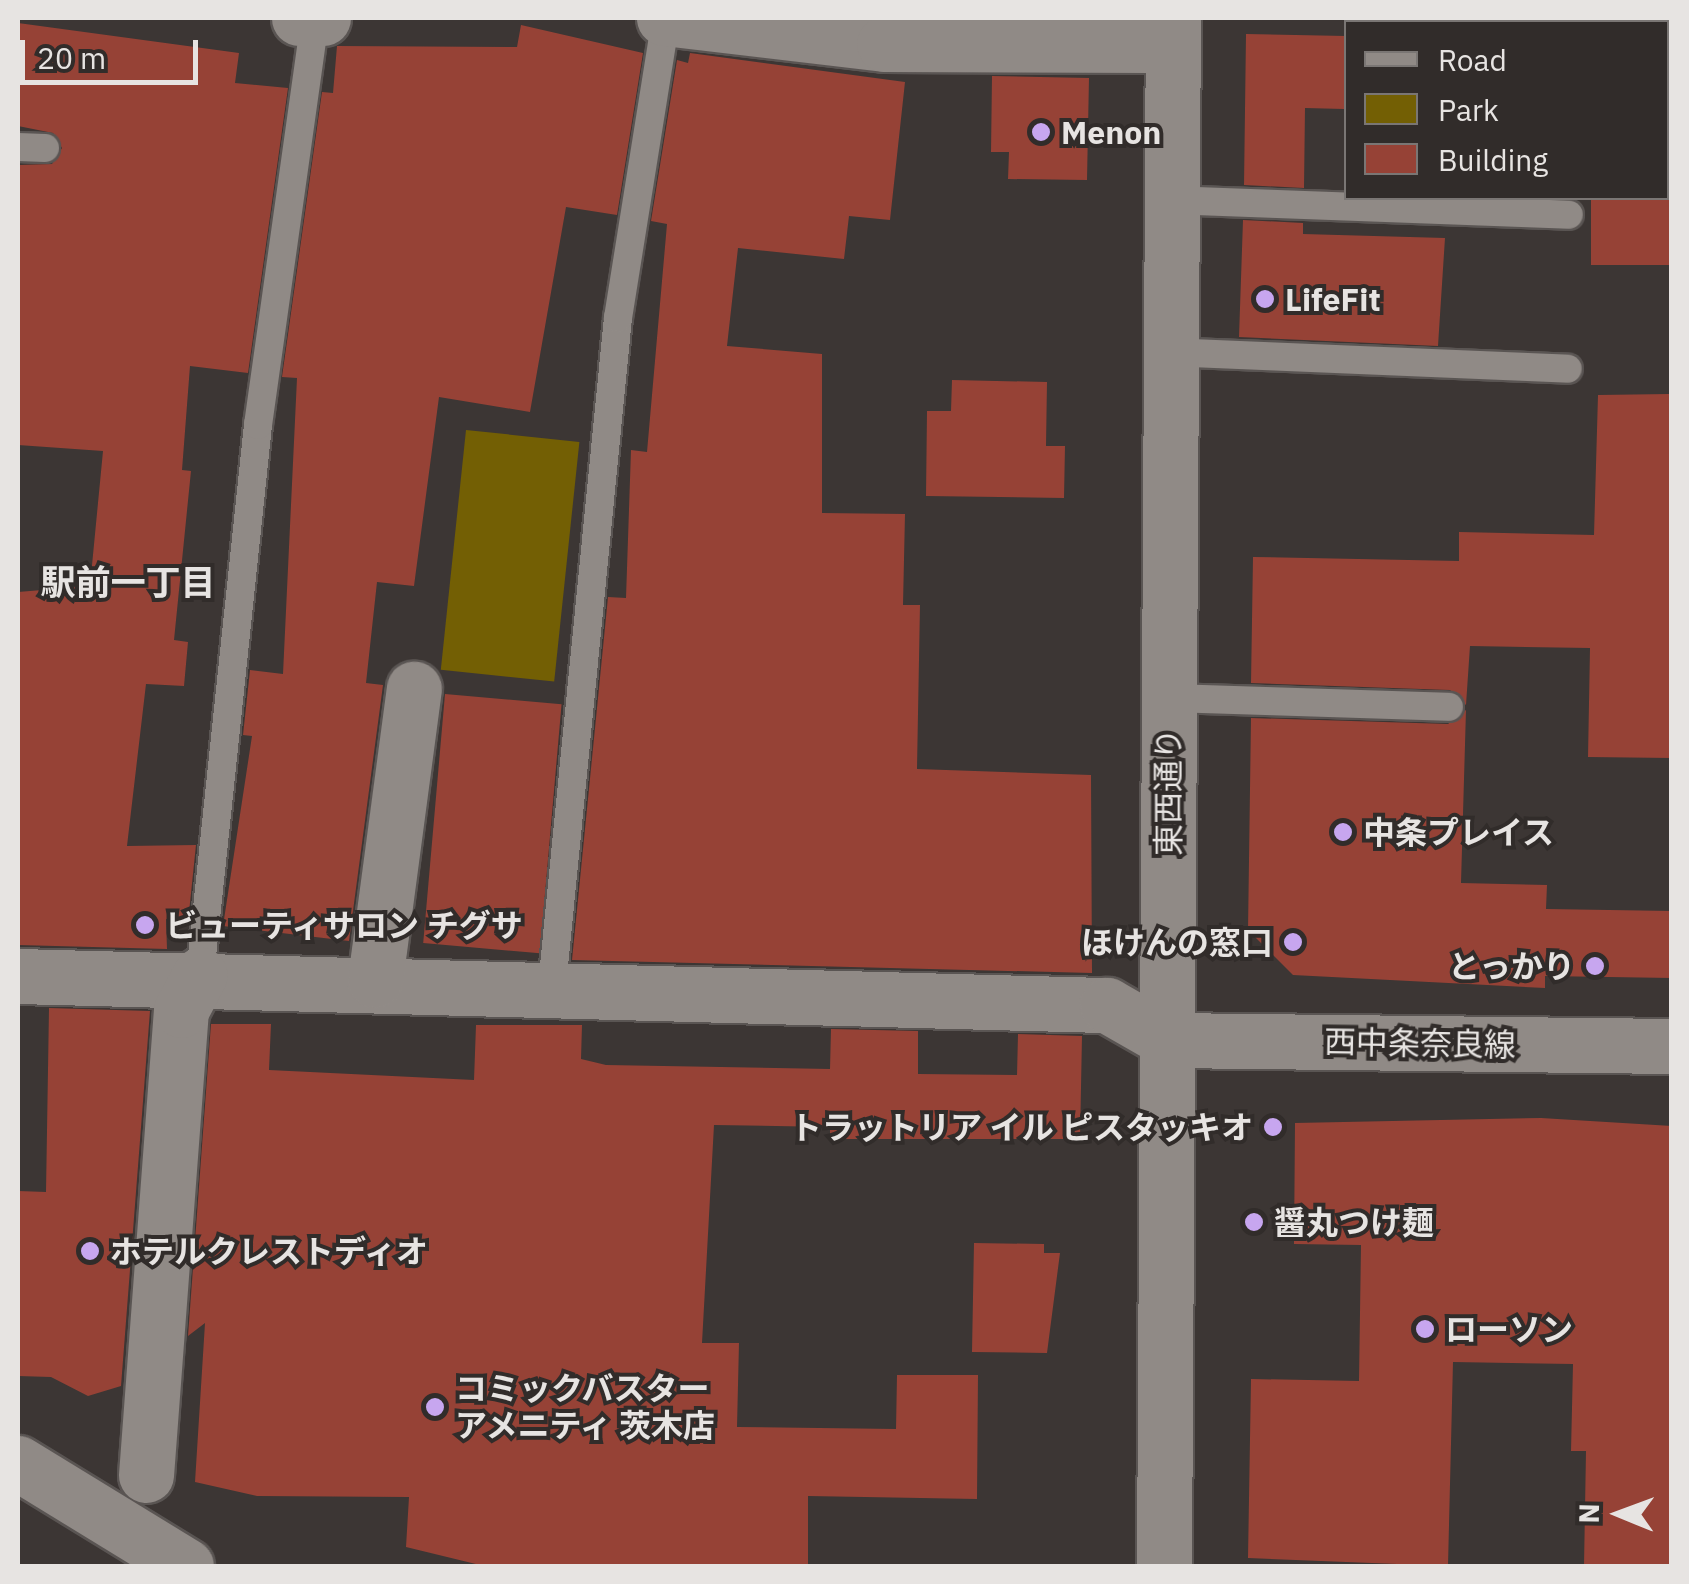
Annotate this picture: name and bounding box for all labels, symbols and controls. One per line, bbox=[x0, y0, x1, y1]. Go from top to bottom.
scale bar bbox=[25, 20, 202, 82]
legend bbox=[1344, 20, 1669, 200]
text: 20 m bbox=[37, 38, 106, 77]
text: Road bbox=[1438, 40, 1507, 79]
text: Park bbox=[1438, 90, 1499, 129]
place label: Menon bbox=[1061, 113, 1161, 151]
marker: Menon bbox=[1030, 121, 1052, 143]
text: Building bbox=[1438, 140, 1548, 179]
place label: LifeFit bbox=[1285, 280, 1381, 318]
marker: LifeFit bbox=[1254, 288, 1276, 310]
district label: 駅前一丁目 bbox=[41, 561, 215, 603]
street label: 東西通り bbox=[1149, 728, 1187, 856]
place label: 中条プレイス bbox=[1363, 813, 1555, 851]
marker: 中条プレイス bbox=[1332, 821, 1354, 843]
place label: ビューティサロン チグサ bbox=[165, 906, 525, 944]
marker: ビューティサロン チグサ bbox=[134, 914, 156, 936]
place label: ほけんの窓口 bbox=[1081, 923, 1273, 961]
marker: ほけんの窓口 bbox=[1282, 931, 1304, 953]
place label: とっかり bbox=[1447, 947, 1575, 985]
marker: とっかり bbox=[1584, 955, 1606, 977]
street label: 西中条奈良線 bbox=[1324, 1022, 1516, 1064]
place label: トラットリア イル ピスタッキオ bbox=[790, 1108, 1253, 1146]
marker: トラットリア イル ピスタッキオ bbox=[1262, 1116, 1284, 1138]
place label: 醤丸つけ麺 bbox=[1274, 1203, 1434, 1241]
marker: 醤丸つけ麺 bbox=[1243, 1211, 1265, 1233]
place label: ホテルクレストディオ bbox=[110, 1232, 430, 1270]
marker: ホテルクレストディオ bbox=[79, 1240, 101, 1262]
place label: ローソン bbox=[1445, 1310, 1573, 1348]
marker: ローソン bbox=[1414, 1318, 1436, 1340]
place label: コミックバスター アメニティ 茨木店 bbox=[455, 1370, 719, 1445]
marker: コミックバスター アメニティ 茨木店 bbox=[424, 1396, 446, 1418]
north arrow bbox=[1569, 1464, 1669, 1564]
text: N bbox=[1570, 1503, 1607, 1524]

